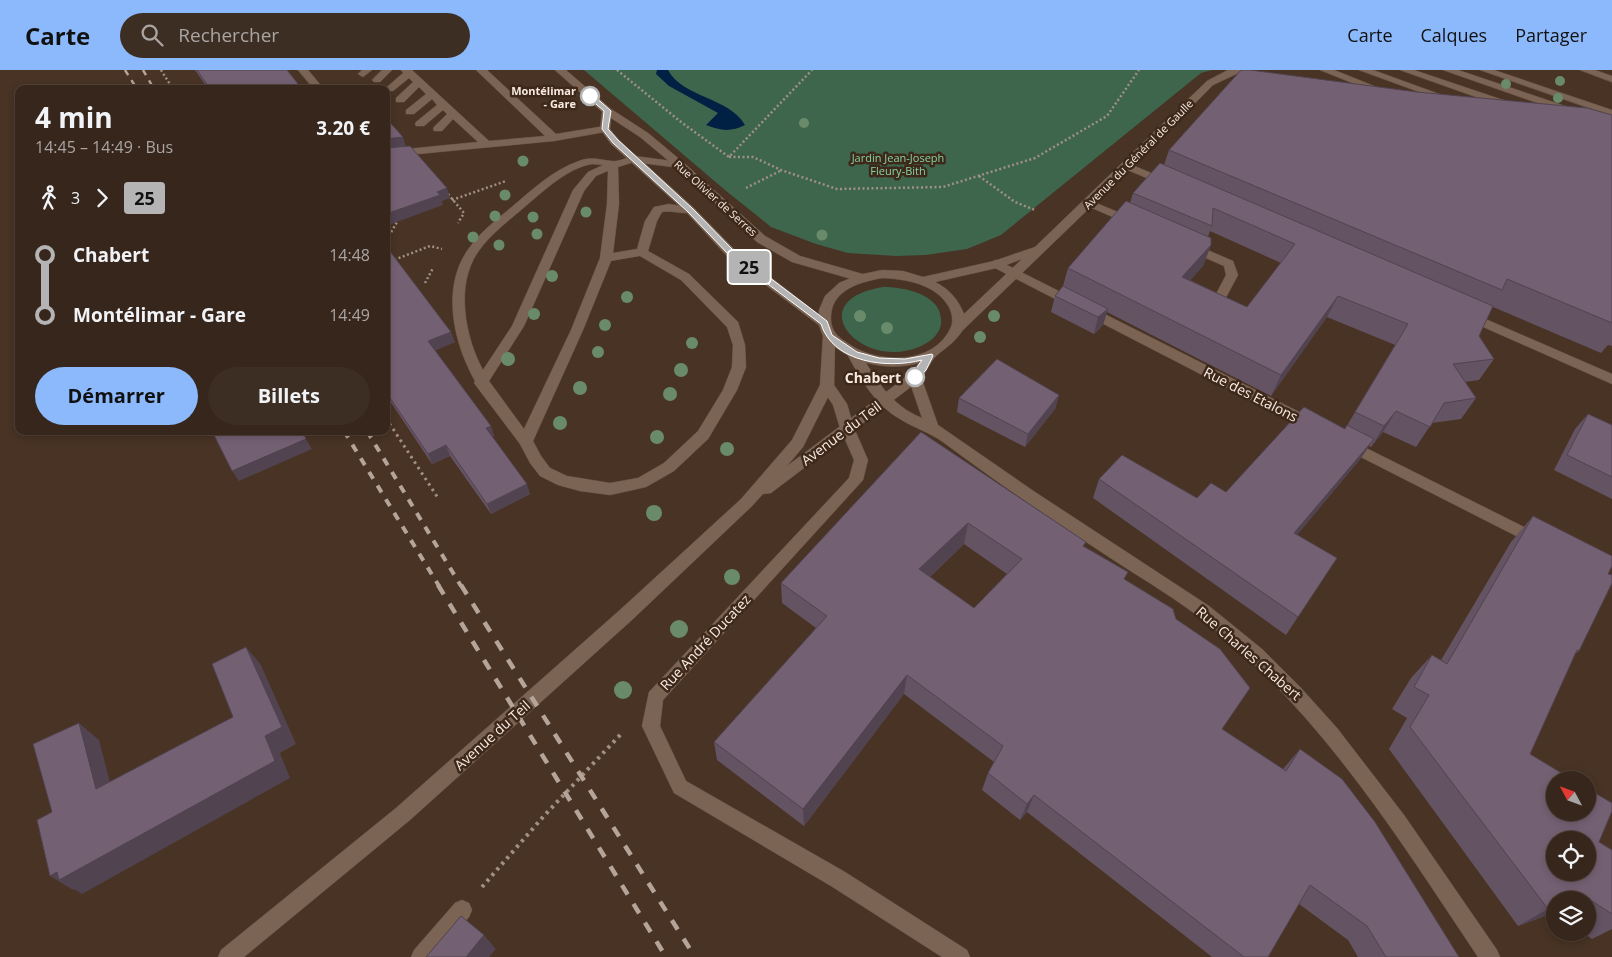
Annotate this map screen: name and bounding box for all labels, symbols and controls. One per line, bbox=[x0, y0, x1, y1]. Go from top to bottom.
search box bbox=[120, 13, 470, 58]
text: Carte bbox=[25, 19, 90, 52]
icon: search bbox=[138, 21, 166, 49]
text: Rechercher bbox=[178, 22, 279, 48]
text: Carte bbox=[1347, 23, 1393, 47]
text: Calques bbox=[1421, 23, 1487, 47]
text: Partager bbox=[1515, 23, 1587, 47]
place label: Montélimar - Gare bbox=[511, 83, 576, 111]
marker: Montélimar - Gare bbox=[580, 86, 600, 106]
street label: Avenue du Général de Gaulle bbox=[1080, 96, 1196, 212]
text: 4 min bbox=[35, 98, 113, 136]
text: 3.20 € bbox=[316, 115, 370, 141]
text: 14:45 – 14:49 · Bus bbox=[35, 136, 173, 158]
park label: Jardin Jean-Joseph Fleury-Bith bbox=[851, 150, 944, 178]
street label: Rue Olivier de Serres bbox=[671, 157, 761, 239]
icon: walk bbox=[35, 184, 63, 212]
icon: forward bbox=[88, 184, 116, 212]
text: 25 bbox=[134, 186, 155, 210]
text: 3 bbox=[71, 187, 80, 209]
text: Chabert bbox=[73, 242, 149, 268]
text: 14:48 bbox=[329, 244, 370, 266]
line badge: 25 bbox=[726, 251, 772, 283]
text: 25 bbox=[739, 255, 759, 279]
text: Montélimar - Gare bbox=[73, 302, 246, 328]
text: 14:49 bbox=[329, 304, 370, 326]
street label: Rue des Etalons bbox=[1201, 362, 1302, 426]
button: Démarrer bbox=[35, 367, 198, 425]
button: Billets bbox=[208, 367, 370, 425]
marker: Chabert bbox=[905, 367, 925, 387]
place label: Chabert bbox=[845, 368, 901, 387]
street label: Avenue du Teil bbox=[797, 397, 885, 469]
street label: Rue André Ducatez bbox=[656, 590, 755, 694]
street label: Rue Charles Chabert bbox=[1192, 602, 1306, 704]
street label: Avenue du Teil bbox=[450, 696, 534, 774]
north arrow bbox=[1546, 771, 1596, 821]
map controls bbox=[1546, 771, 1596, 941]
button: locate bbox=[1546, 831, 1596, 881]
button: layers bbox=[1546, 891, 1596, 941]

